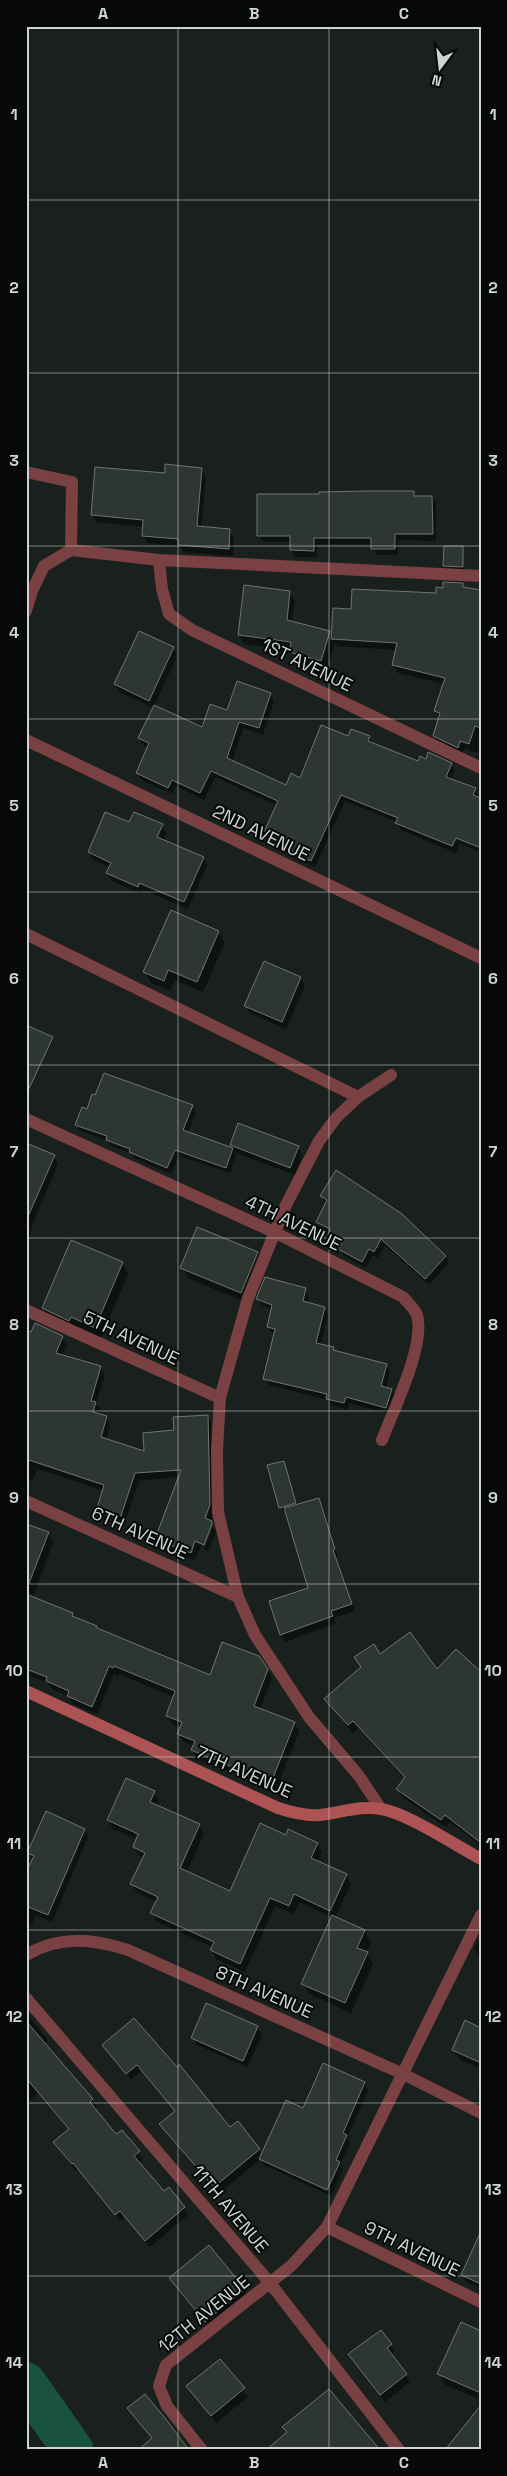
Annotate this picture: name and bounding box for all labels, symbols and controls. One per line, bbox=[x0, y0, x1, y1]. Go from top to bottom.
text: A bbox=[98, 3, 108, 24]
text: B bbox=[249, 3, 259, 24]
text: C bbox=[399, 3, 409, 24]
north arrow bbox=[414, 42, 464, 92]
text: N bbox=[430, 71, 444, 90]
text: 1 bbox=[10, 104, 18, 125]
text: 1 bbox=[489, 104, 497, 125]
text: 2 bbox=[9, 277, 19, 298]
text: 2 bbox=[488, 277, 498, 298]
text: 3 bbox=[9, 450, 19, 471]
text: 3 bbox=[488, 450, 498, 471]
text: 4 bbox=[9, 622, 19, 643]
text: 4 bbox=[488, 622, 498, 643]
street label: 1ST AVENUE bbox=[258, 633, 356, 696]
text: 5 bbox=[9, 795, 19, 816]
text: 5 bbox=[488, 795, 498, 816]
street label: 2ND AVENUE bbox=[209, 799, 313, 866]
text: 6 bbox=[9, 968, 19, 989]
text: 6 bbox=[488, 968, 498, 989]
text: 7 bbox=[10, 1141, 19, 1162]
text: 7 bbox=[489, 1141, 498, 1162]
street label: 4TH AVENUE bbox=[242, 1189, 345, 1256]
street label: 5TH AVENUE bbox=[80, 1305, 183, 1370]
text: 8 bbox=[9, 1314, 19, 1335]
text: 8 bbox=[488, 1314, 498, 1335]
text: 9 bbox=[9, 1487, 19, 1508]
text: 9 bbox=[488, 1487, 498, 1508]
street label: 6TH AVENUE bbox=[88, 1501, 192, 1564]
text: 10 bbox=[5, 1660, 23, 1681]
text: 10 bbox=[484, 1660, 502, 1681]
street label: 7TH AVENUE bbox=[193, 1740, 296, 1803]
text: 11 bbox=[7, 1833, 21, 1854]
text: 11 bbox=[486, 1833, 500, 1854]
street label: 8TH AVENUE bbox=[212, 1960, 316, 2023]
text: 12 bbox=[6, 2006, 22, 2027]
text: 12 bbox=[485, 2006, 501, 2027]
street label: 11TH AVENUE bbox=[187, 2160, 274, 2257]
text: 13 bbox=[6, 2179, 23, 2200]
text: 13 bbox=[485, 2179, 502, 2200]
street label: 9TH AVENUE bbox=[361, 2216, 464, 2282]
street label: 12TH AVENUE bbox=[153, 2270, 254, 2357]
text: 14 bbox=[5, 2352, 23, 2373]
text: 14 bbox=[484, 2352, 502, 2373]
text: A bbox=[98, 2452, 108, 2473]
text: B bbox=[249, 2452, 259, 2473]
text: C bbox=[399, 2452, 409, 2473]

